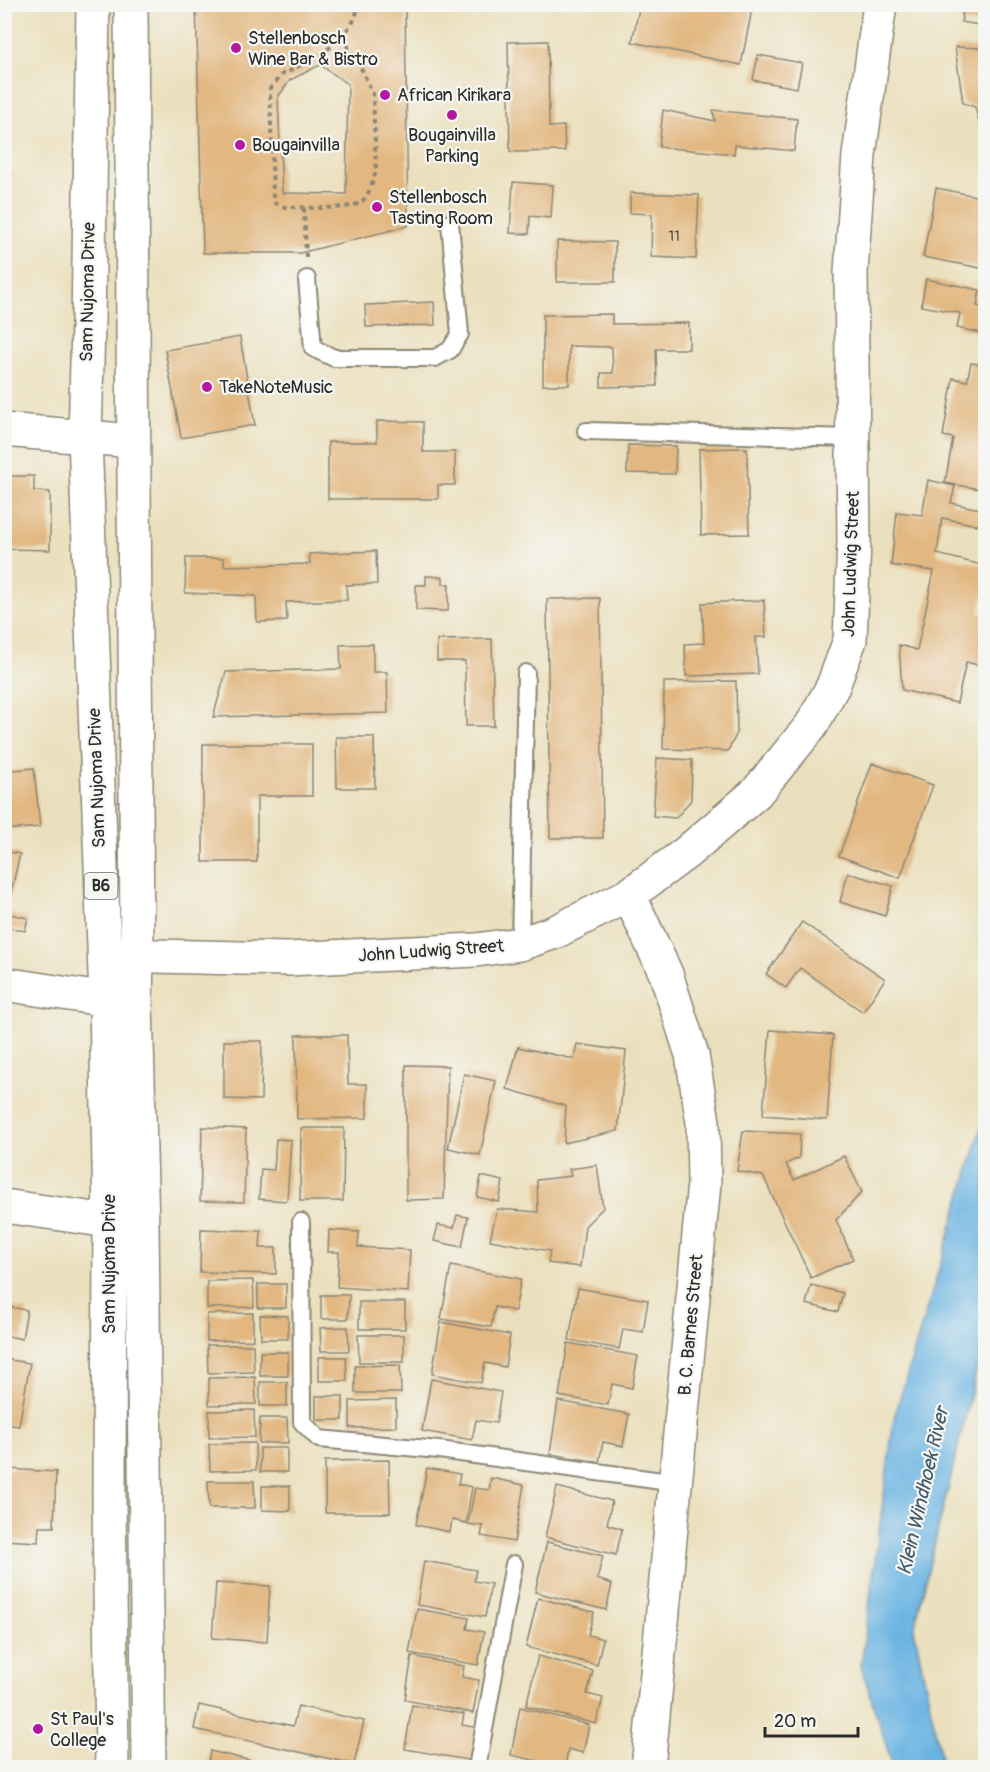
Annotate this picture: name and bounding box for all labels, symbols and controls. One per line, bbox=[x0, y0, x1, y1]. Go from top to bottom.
place label: Stellenbosch Wine Bar & Bistro bbox=[248, 27, 378, 71]
marker: Stellenbosch Wine Bar & Bistro bbox=[229, 41, 243, 55]
place label: African Kirikara bbox=[397, 84, 511, 107]
marker: African Kirikara bbox=[378, 88, 392, 102]
marker: Bougainvilla Parking bbox=[445, 108, 459, 122]
place label: Bougainvilla Parking bbox=[408, 124, 496, 168]
place label: Bougainvilla bbox=[252, 134, 340, 157]
marker: Bougainvilla bbox=[233, 138, 247, 152]
place label: Stellenbosch Tasting Room bbox=[389, 186, 493, 230]
marker: Stellenbosch Tasting Room bbox=[370, 200, 384, 214]
street label: Sam Nujoma Drive bbox=[75, 222, 101, 362]
house number: 11 bbox=[668, 227, 680, 246]
place label: TakeNoteMusic bbox=[219, 376, 333, 399]
marker: TakeNoteMusic bbox=[200, 380, 214, 394]
street label: John Ludwig Street bbox=[837, 490, 865, 637]
street label: Sam Nujoma Drive bbox=[83, 708, 111, 848]
road number: B6 bbox=[84, 873, 118, 899]
street label: John Ludwig Street bbox=[357, 934, 505, 968]
street label: Sam Nujoma Drive bbox=[98, 1194, 121, 1334]
street label: B. C. Barnes Street bbox=[673, 1253, 709, 1397]
water label: Klein Windhoek River bbox=[892, 1402, 955, 1577]
scale bar bbox=[765, 1700, 858, 1738]
place label: St Paul's College bbox=[50, 1708, 114, 1752]
text: 20 m bbox=[774, 1710, 816, 1733]
marker: St Paul's College bbox=[31, 1722, 45, 1736]

